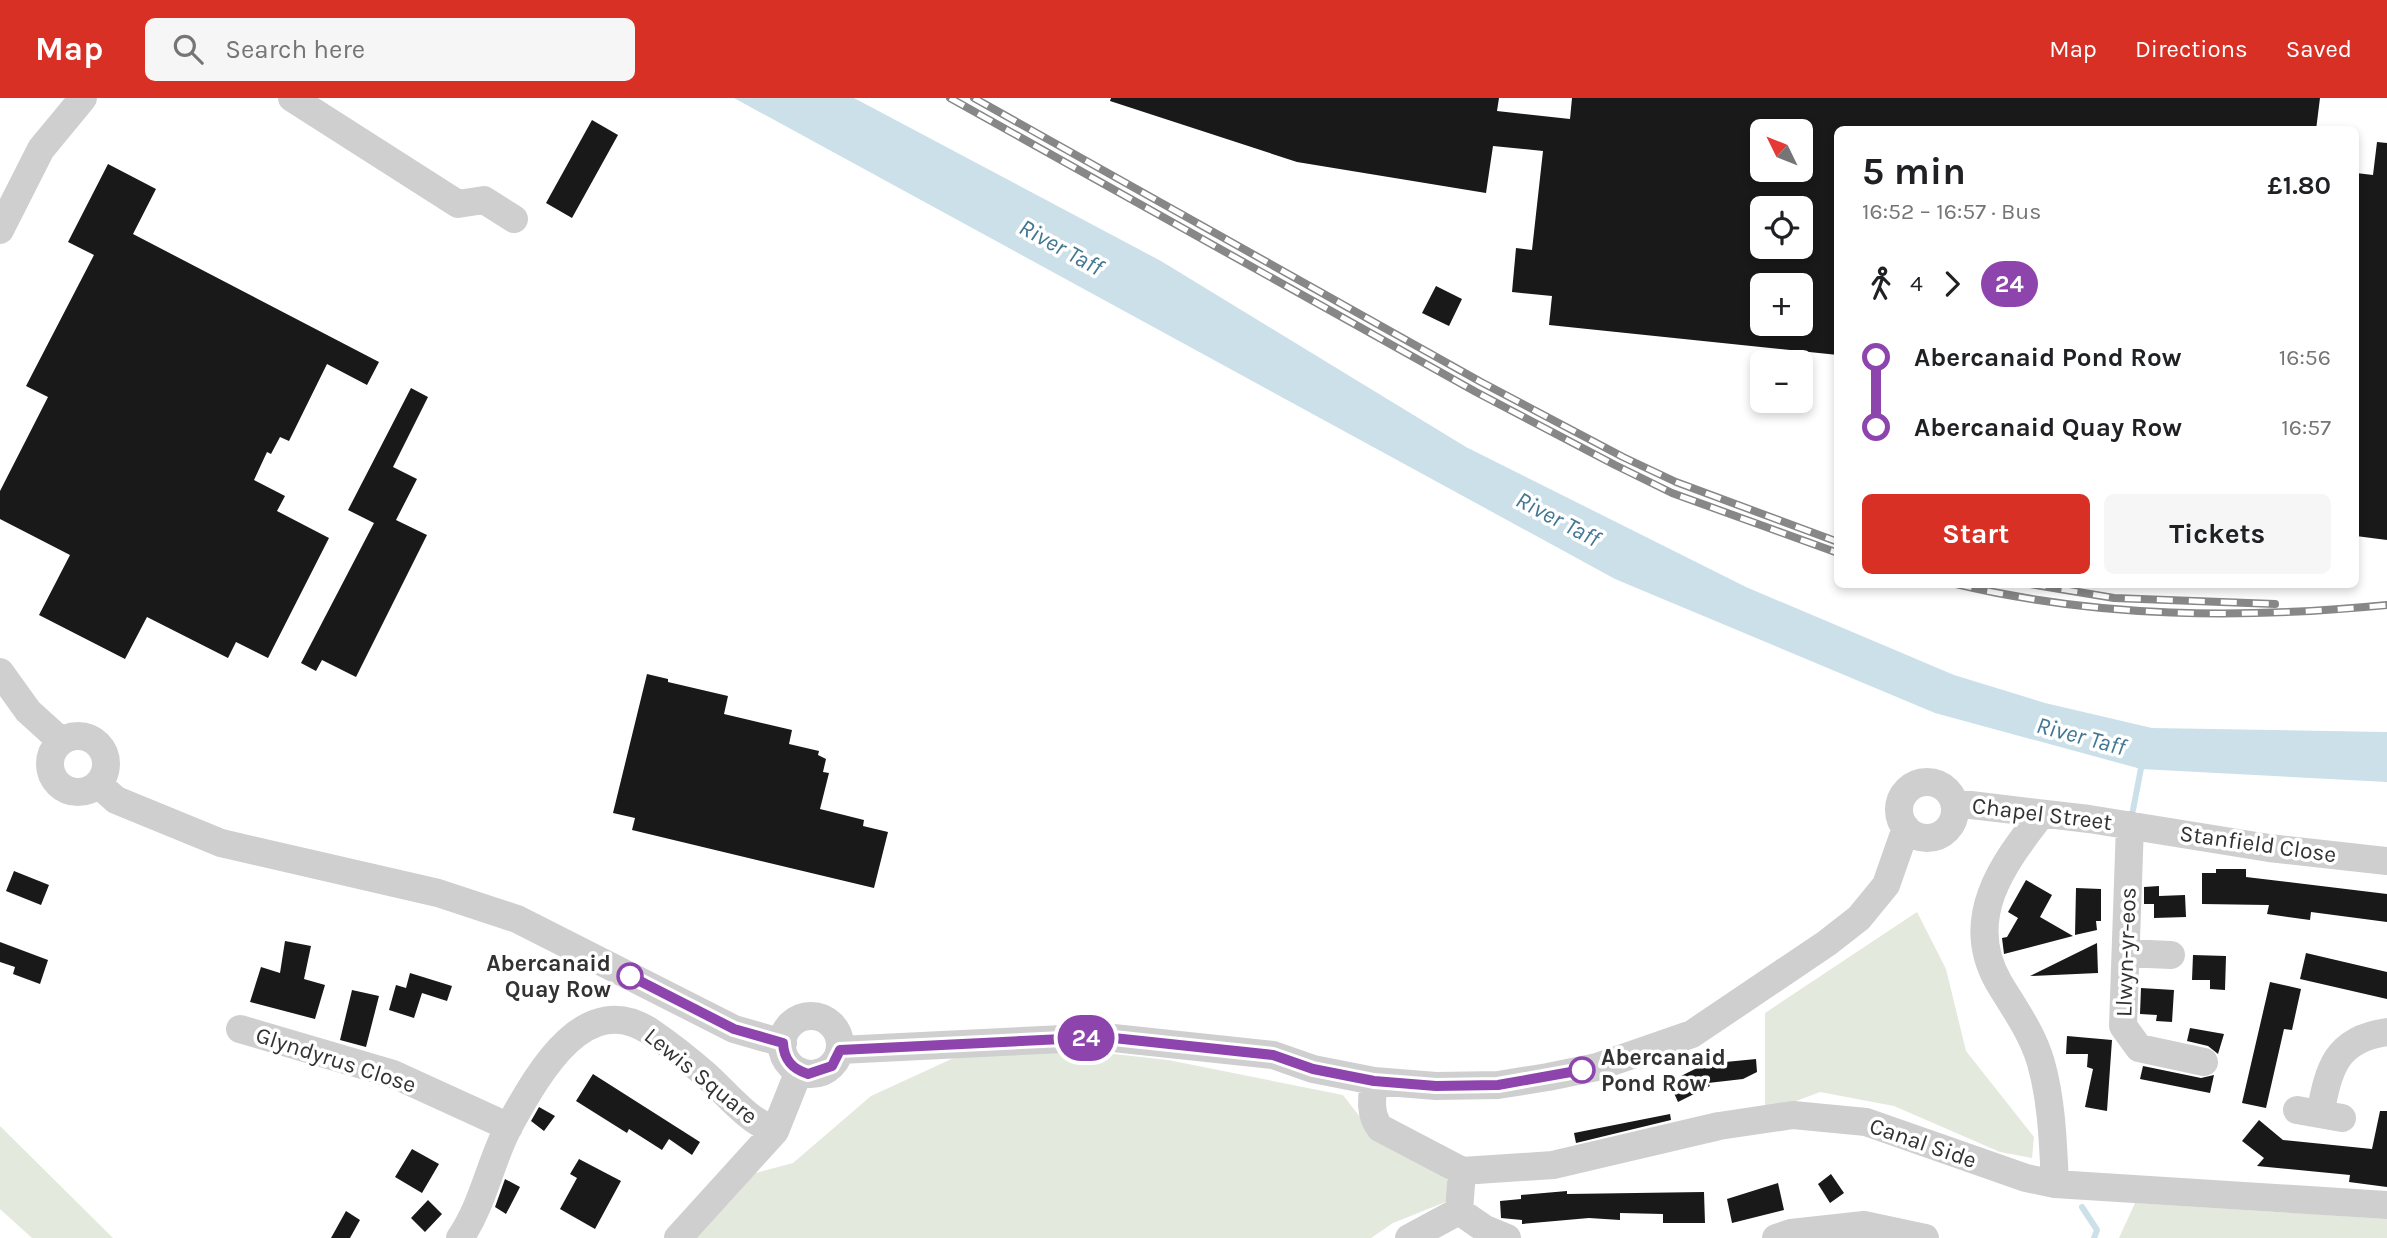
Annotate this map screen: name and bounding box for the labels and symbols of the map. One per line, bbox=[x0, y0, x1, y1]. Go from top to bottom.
north arrow bbox=[1750, 119, 1813, 182]
water label: River Taff bbox=[1014, 213, 1110, 283]
water label: River Taff bbox=[1511, 485, 1607, 554]
water label: River Taff bbox=[2033, 711, 2131, 762]
street label: Chapel Street bbox=[1970, 792, 2114, 836]
street label: Stanfield Close bbox=[2178, 820, 2338, 868]
street label: Llwyn-yr-eos bbox=[2110, 887, 2142, 1017]
place label: Abercanaid Quay Row bbox=[486, 950, 612, 1003]
marker: Abercanaid Quay Row bbox=[617, 963, 643, 989]
line badge: 24 bbox=[1054, 1015, 1118, 1061]
street label: Glyndyrus Close bbox=[252, 1021, 420, 1099]
street label: Lewis Square bbox=[639, 1022, 763, 1130]
place label: Abercanaid Pond Row bbox=[1601, 1044, 1726, 1097]
marker: Abercanaid Pond Row bbox=[1569, 1057, 1595, 1083]
street label: Canal Side bbox=[1866, 1112, 1980, 1174]

